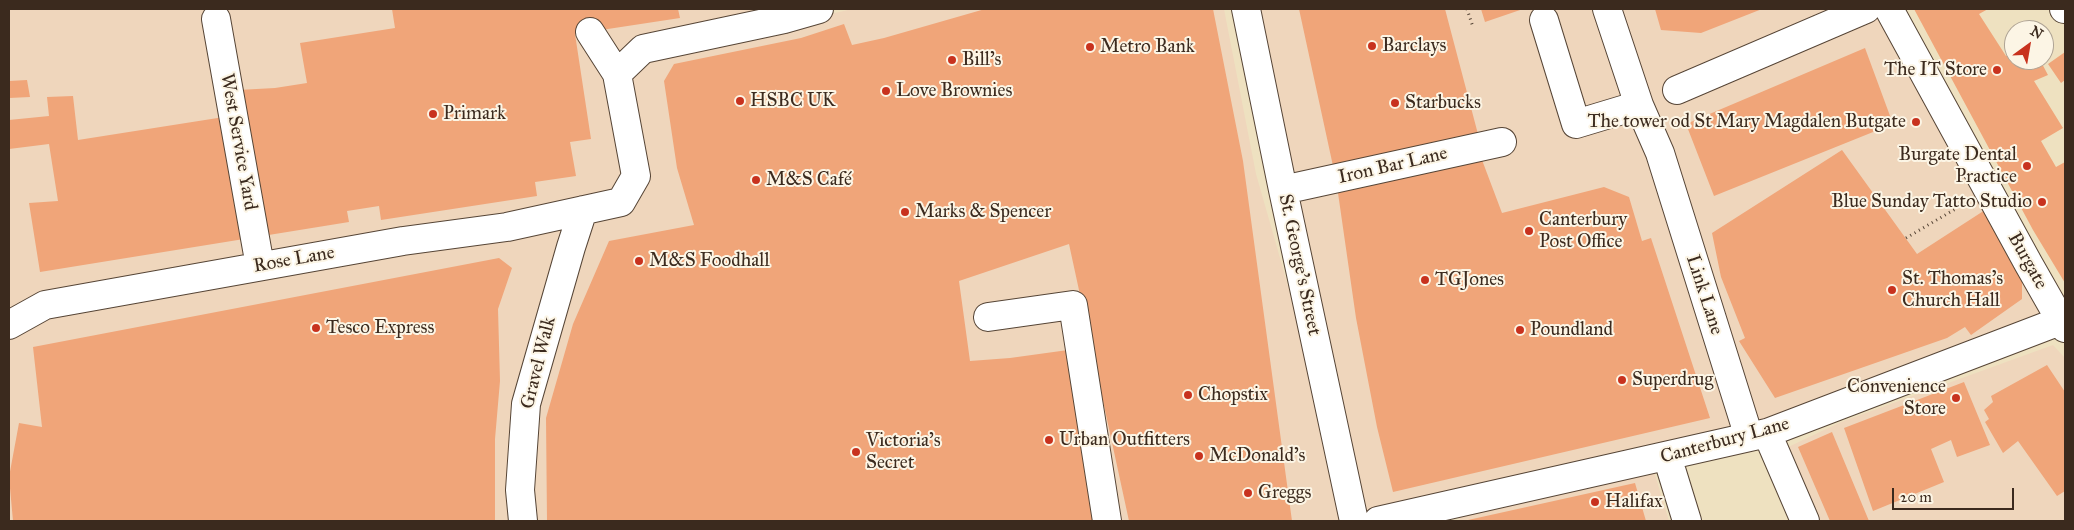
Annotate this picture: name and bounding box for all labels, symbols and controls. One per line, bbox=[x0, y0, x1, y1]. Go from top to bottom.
north arrow bbox=[2004, 20, 2054, 70]
text: N bbox=[2027, 22, 2046, 43]
place label: Barclays bbox=[1382, 35, 1446, 57]
place label: Metro Bank bbox=[1100, 36, 1195, 58]
marker: Barclays bbox=[1366, 40, 1378, 52]
marker: Metro Bank bbox=[1084, 41, 1096, 53]
place label: Bill's bbox=[962, 49, 1002, 71]
marker: Bill's bbox=[946, 54, 958, 66]
place label: The IT Store bbox=[1884, 59, 1987, 81]
marker: The IT Store bbox=[1991, 64, 2003, 76]
street label: West Service Yard bbox=[215, 72, 261, 212]
place label: Love Brownies bbox=[896, 80, 1012, 102]
marker: Love Brownies bbox=[880, 85, 892, 97]
place label: HSBC UK bbox=[750, 90, 835, 112]
place label: Starbucks bbox=[1405, 92, 1481, 114]
marker: HSBC UK bbox=[734, 95, 746, 107]
marker: Starbucks bbox=[1389, 97, 1401, 109]
place label: Primark bbox=[443, 103, 506, 125]
marker: Primark bbox=[427, 108, 439, 120]
place label: The tower od St Mary Magdalen Butgate bbox=[1588, 111, 1906, 133]
marker: The tower od St Mary Magdalen Butgate bbox=[1910, 116, 1922, 128]
street label: Iron Bar Lane bbox=[1336, 142, 1450, 190]
place label: Burgate Dental Practice bbox=[1899, 144, 2017, 188]
marker: Burgate Dental Practice bbox=[2021, 160, 2033, 172]
place label: M&S Café bbox=[766, 169, 852, 191]
marker: M&S Café bbox=[750, 174, 762, 186]
place label: Blue Sunday Tatto Studio bbox=[1831, 191, 2032, 213]
street label: St. George's Street bbox=[1273, 192, 1325, 338]
marker: Blue Sunday Tatto Studio bbox=[2036, 196, 2048, 208]
place label: Marks & Spencer bbox=[915, 201, 1051, 223]
marker: Marks & Spencer bbox=[899, 206, 911, 218]
place label: Canterbury Post Office bbox=[1539, 209, 1627, 253]
marker: Canterbury Post Office bbox=[1523, 225, 1535, 237]
street label: Burgate bbox=[2002, 229, 2052, 293]
street label: Rose Lane bbox=[252, 242, 336, 278]
place label: M&S Foodhall bbox=[649, 250, 770, 272]
street label: Link Lane bbox=[1680, 252, 1728, 338]
marker: M&S Foodhall bbox=[633, 255, 645, 267]
place label: St. Thomas's Church Hall bbox=[1902, 268, 2003, 312]
place label: TGJones bbox=[1435, 269, 1504, 291]
marker: TGJones bbox=[1419, 274, 1431, 286]
marker: St. Thomas's Church Hall bbox=[1886, 284, 1898, 296]
street label: Gravel Walk bbox=[517, 315, 561, 411]
place label: Tesco Express bbox=[326, 317, 434, 339]
place label: Poundland bbox=[1530, 319, 1613, 341]
marker: Tesco Express bbox=[310, 322, 322, 334]
marker: Poundland bbox=[1514, 324, 1526, 336]
place label: Superdrug bbox=[1632, 369, 1713, 391]
marker: Superdrug bbox=[1616, 374, 1628, 386]
place label: Convenience Store bbox=[1847, 376, 1946, 420]
place label: Chopstix bbox=[1198, 384, 1268, 406]
marker: Chopstix bbox=[1182, 389, 1194, 401]
marker: Convenience Store bbox=[1950, 392, 1962, 404]
street label: Canterbury Lane bbox=[1658, 413, 1792, 469]
place label: Urban Outfitters bbox=[1059, 429, 1190, 451]
place label: Victoria's Secret bbox=[866, 430, 941, 474]
marker: Urban Outfitters bbox=[1043, 434, 1055, 446]
place label: McDonald's bbox=[1209, 445, 1305, 467]
marker: Victoria's Secret bbox=[850, 446, 862, 458]
marker: McDonald's bbox=[1193, 450, 1205, 462]
scale bar bbox=[1894, 478, 2016, 510]
place label: Greggs bbox=[1258, 482, 1311, 504]
marker: Greggs bbox=[1242, 487, 1254, 499]
text: 20 m bbox=[1900, 488, 1932, 506]
place label: Halifax bbox=[1605, 491, 1663, 513]
marker: Halifax bbox=[1589, 496, 1601, 508]

